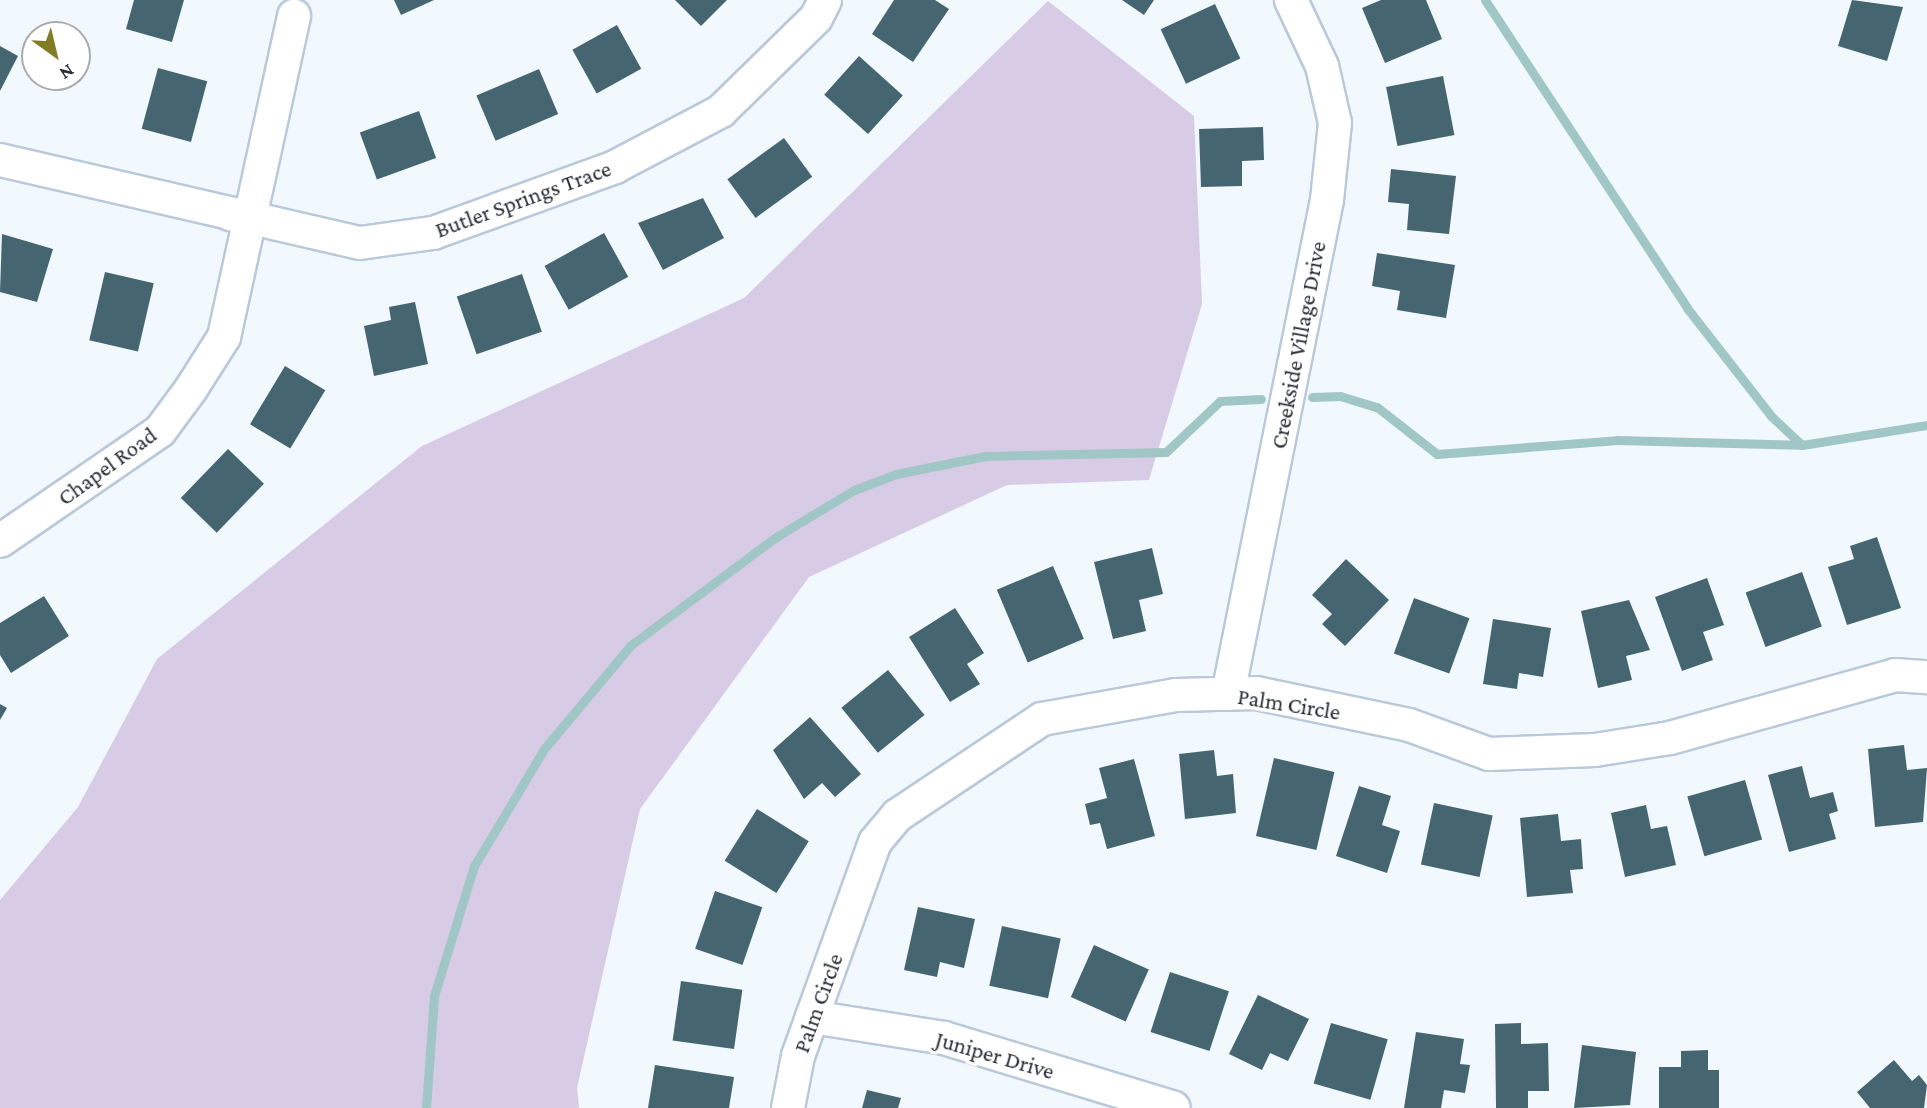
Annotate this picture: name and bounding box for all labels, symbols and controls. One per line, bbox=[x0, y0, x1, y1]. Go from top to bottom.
north arrow bbox=[21, 21, 91, 91]
text: N bbox=[56, 60, 78, 84]
street label: Butler Springs Trace bbox=[431, 154, 615, 244]
street label: Creekside Village Drive bbox=[1264, 239, 1332, 451]
street label: Chapel Road bbox=[52, 421, 162, 511]
street label: Palm Circle bbox=[1236, 682, 1342, 726]
street label: Palm Circle bbox=[787, 950, 849, 1056]
street label: Juniper Drive bbox=[932, 1025, 1058, 1085]

